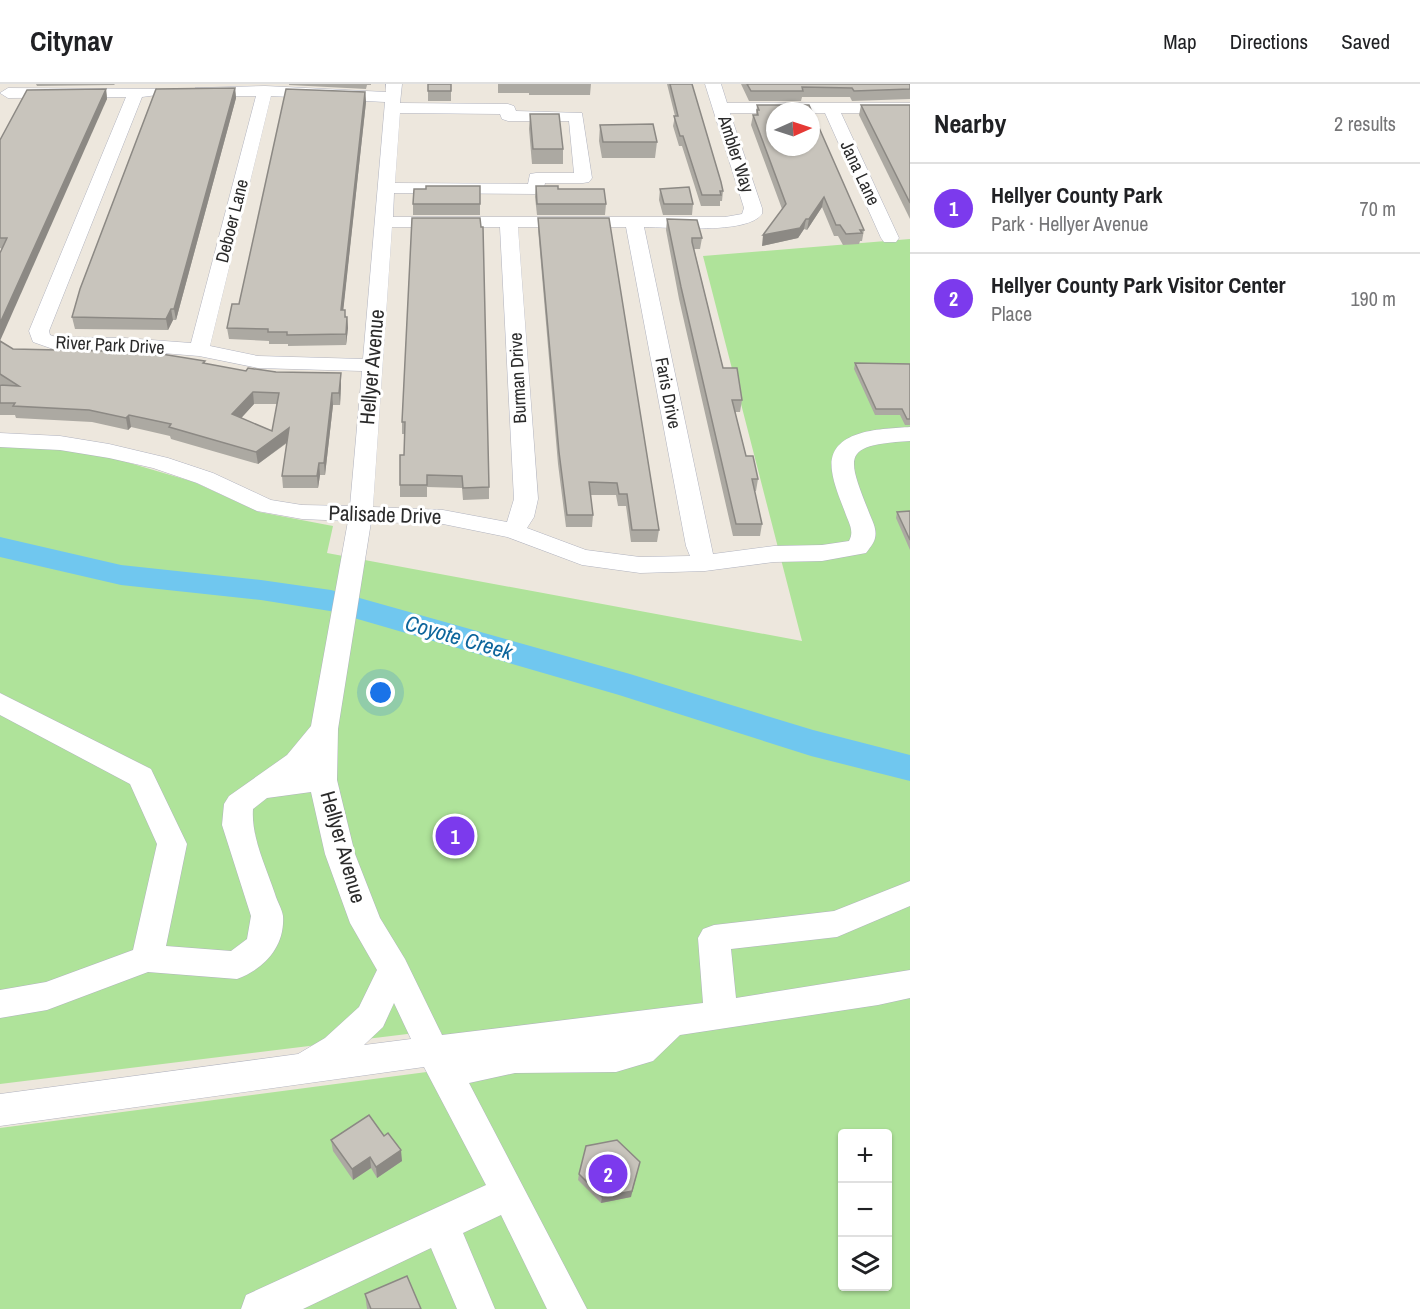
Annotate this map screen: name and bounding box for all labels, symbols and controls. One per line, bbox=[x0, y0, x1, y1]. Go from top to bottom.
text: Citynav bbox=[30, 22, 113, 60]
text: Map bbox=[1163, 27, 1197, 56]
text: Directions bbox=[1230, 27, 1308, 56]
text: Saved bbox=[1341, 27, 1390, 56]
north arrow bbox=[766, 102, 820, 156]
text: Nearby bbox=[934, 106, 1006, 141]
text: 2 results bbox=[1334, 110, 1396, 137]
street label: Ambler Way bbox=[712, 111, 761, 196]
street label: Jana Lane bbox=[835, 136, 886, 209]
street label: Deboer Lane bbox=[209, 176, 254, 265]
text: Hellyer County Park bbox=[991, 180, 1162, 210]
text: 1 bbox=[949, 195, 958, 222]
text: 70 m bbox=[1360, 195, 1396, 222]
text: Park · Hellyer Avenue bbox=[991, 210, 1148, 237]
text: Hellyer County Park Visitor Center bbox=[991, 270, 1285, 300]
text: 2 bbox=[949, 285, 958, 312]
text: 190 m bbox=[1350, 285, 1396, 312]
text: Place bbox=[991, 300, 1032, 327]
street label: Hellyer Avenue bbox=[352, 308, 391, 426]
street label: River Park Drive bbox=[55, 329, 165, 360]
street label: Burman Drive bbox=[503, 332, 532, 424]
street label: Faris Drive bbox=[649, 355, 688, 431]
street label: Palisade Drive bbox=[328, 498, 442, 531]
water label: Coyote Creek bbox=[402, 607, 517, 667]
your location bbox=[366, 678, 395, 707]
street label: Hellyer Avenue bbox=[314, 787, 373, 906]
pin: 1 bbox=[436, 814, 474, 858]
map controls bbox=[838, 1129, 892, 1291]
button: + bbox=[838, 1129, 892, 1183]
pin: 2 bbox=[588, 1152, 628, 1196]
button: − bbox=[838, 1183, 892, 1237]
button: layers bbox=[838, 1237, 892, 1291]

